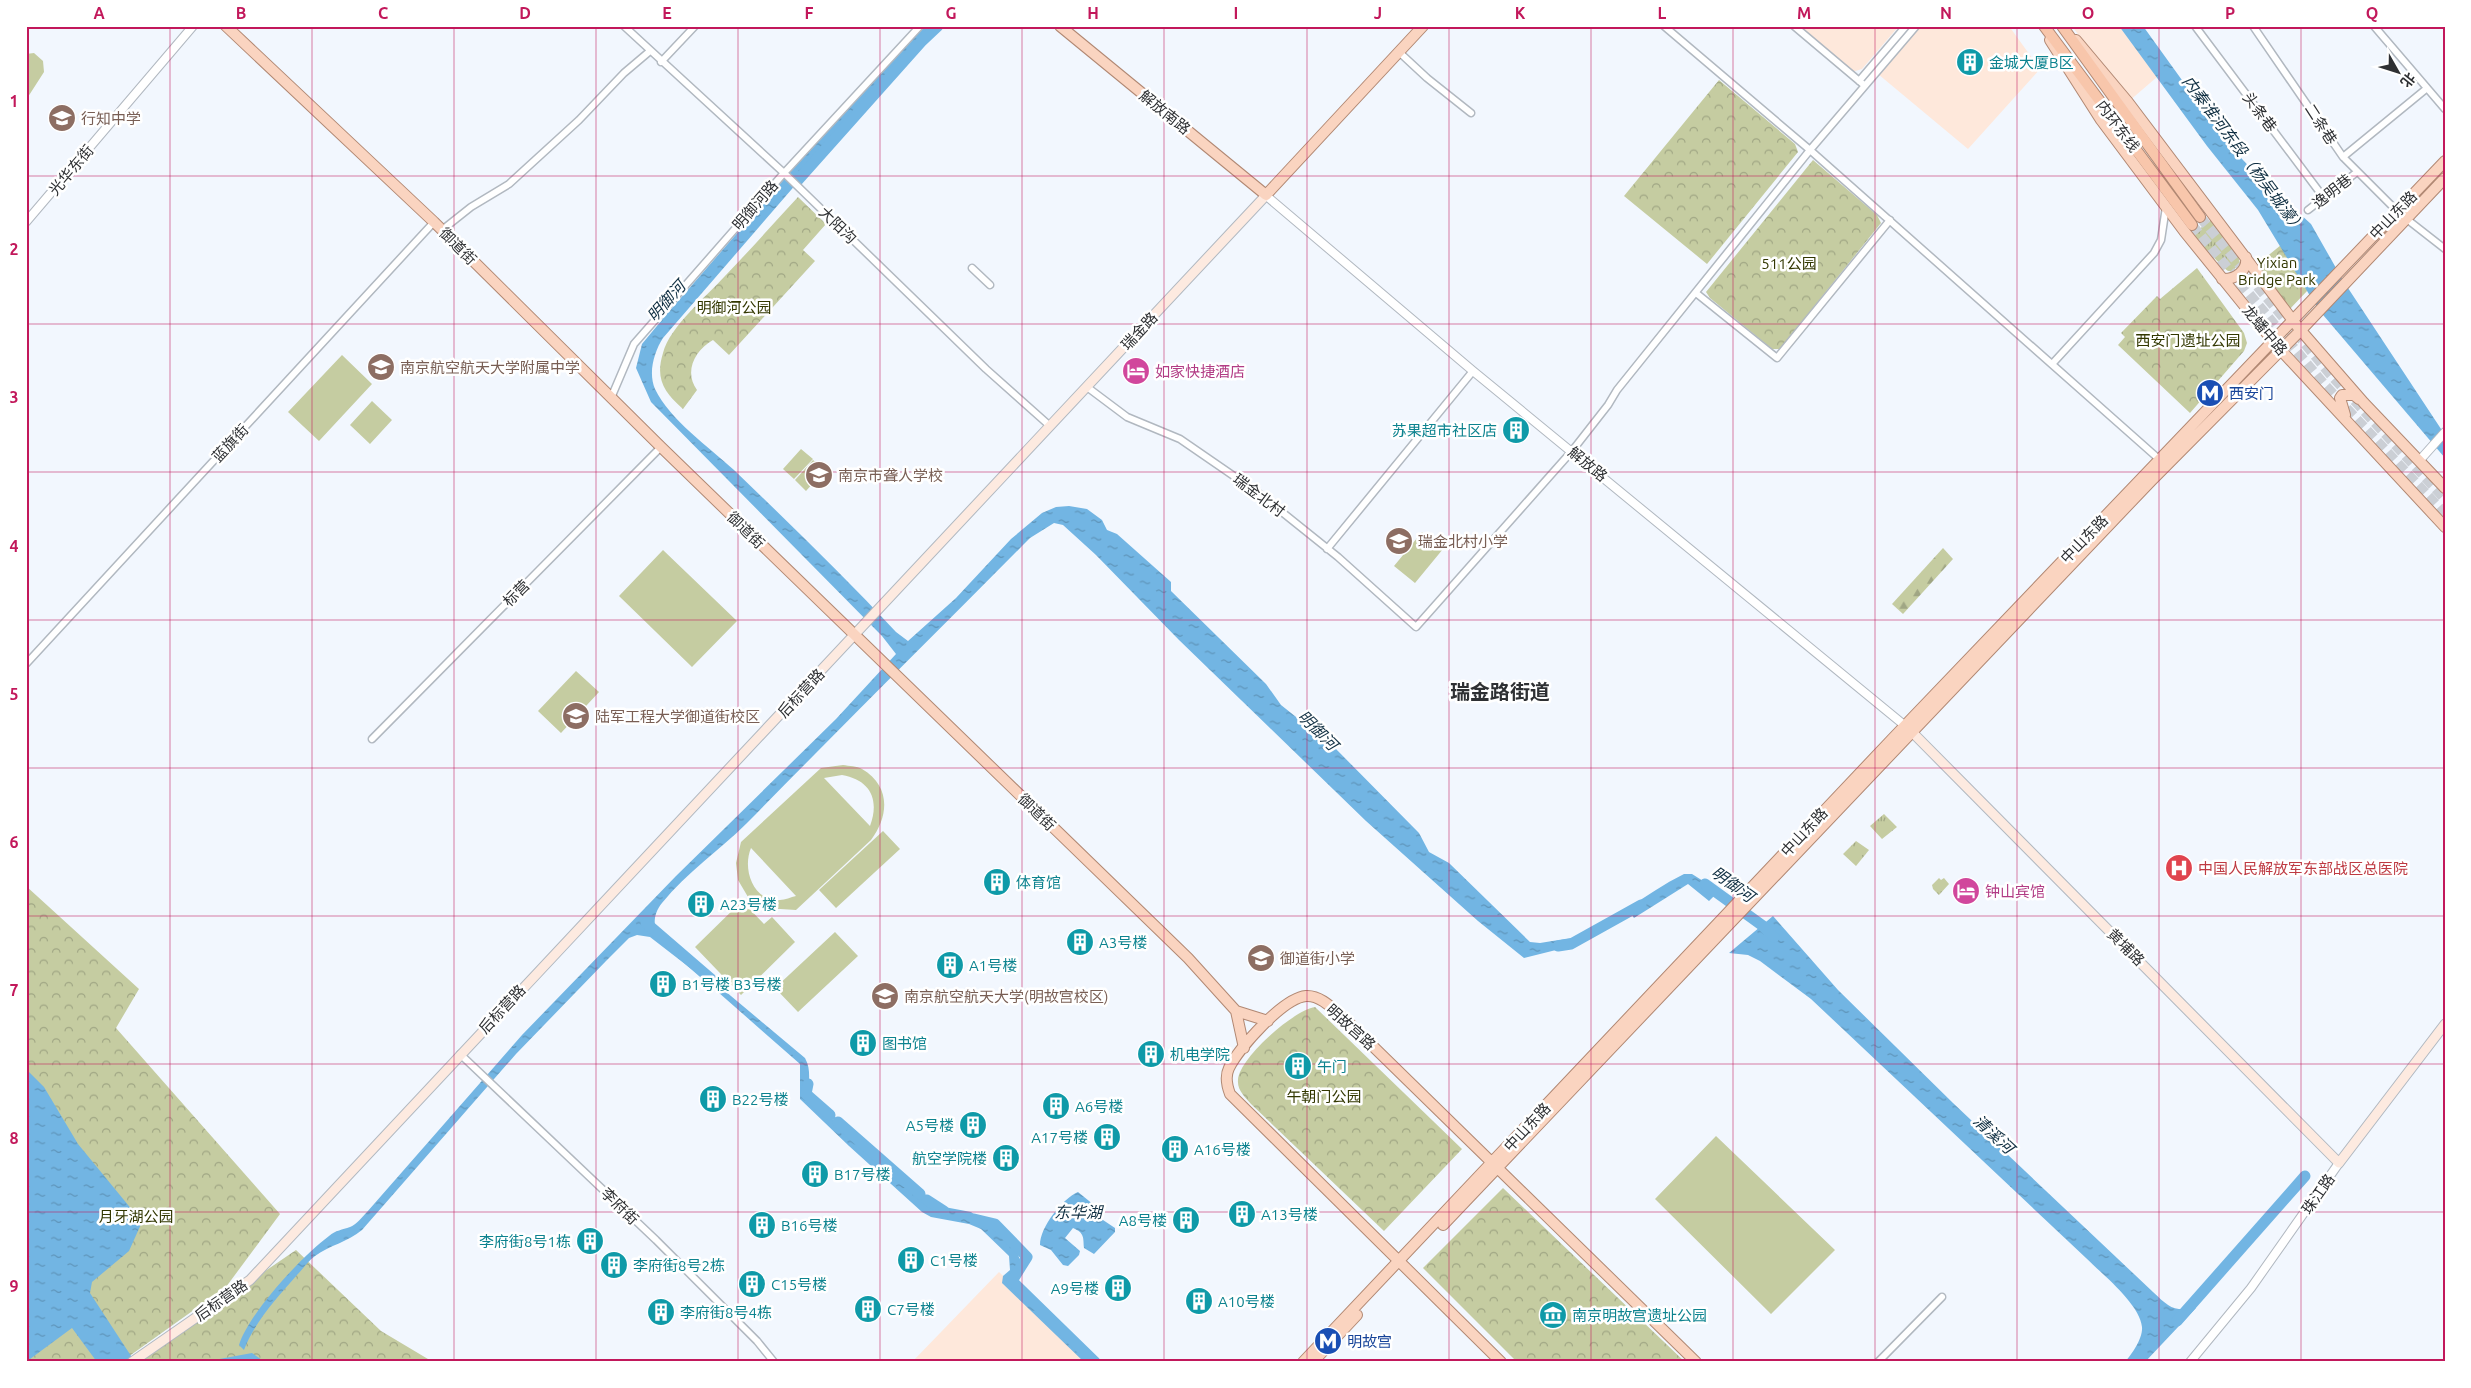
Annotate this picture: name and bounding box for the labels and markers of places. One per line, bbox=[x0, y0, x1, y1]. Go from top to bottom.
building icon: 金城大厦B区 bbox=[1955, 47, 1985, 77]
place label: 金城大厦B区 bbox=[1989, 54, 2074, 71]
school or university icon: 行知中学 bbox=[47, 103, 77, 133]
place label: 行知中学 bbox=[81, 110, 141, 127]
school or university icon: 南京航空航天大学附属中学 bbox=[366, 352, 396, 382]
hotel icon: 如家快捷酒店 bbox=[1121, 356, 1151, 386]
place label: 南京航空航天大学附属中学 bbox=[400, 359, 580, 376]
place label: 如家快捷酒店 bbox=[1155, 363, 1245, 380]
metro station icon: 西安门 bbox=[2195, 378, 2225, 408]
place label: 西安门 bbox=[2229, 385, 2274, 402]
building icon: 苏果超市社区店 bbox=[1501, 415, 1531, 445]
place label: 苏果超市社区店 bbox=[1392, 422, 1497, 439]
school or university icon: 南京市聋人学校 bbox=[804, 460, 834, 490]
place label: 南京市聋人学校 bbox=[838, 467, 943, 484]
school or university icon: 瑞金北村小学 bbox=[1384, 526, 1414, 556]
place label: 瑞金北村小学 bbox=[1418, 533, 1508, 550]
school or university icon: 陆军工程大学御道街校区 bbox=[561, 701, 591, 731]
place label: 陆军工程大学御道街校区 bbox=[595, 708, 760, 725]
hospital icon: 中国人民解放军东部战区总医院 bbox=[2164, 853, 2194, 883]
place label: 中国人民解放军东部战区总医院 bbox=[2198, 860, 2408, 877]
building icon: 体育馆 bbox=[982, 867, 1012, 897]
place label: 体育馆 bbox=[1016, 874, 1061, 891]
hotel icon: 钟山宾馆 bbox=[1951, 876, 1981, 906]
place label: 钟山宾馆 bbox=[1985, 883, 2045, 900]
building icon: A23号楼 bbox=[686, 889, 716, 919]
place label: A23号楼 bbox=[720, 896, 777, 913]
building icon: A3号楼 bbox=[1065, 927, 1095, 957]
place label: A3号楼 bbox=[1099, 934, 1147, 951]
school or university icon: 御道街小学 bbox=[1246, 943, 1276, 973]
building icon: A1号楼 bbox=[935, 950, 965, 980]
place label: 御道街小学 bbox=[1280, 950, 1355, 967]
place label: A1号楼 bbox=[969, 957, 1017, 974]
building icon: B1号楼 B3号楼 bbox=[648, 969, 678, 999]
place label: B1号楼 B3号楼 bbox=[682, 976, 781, 993]
school or university icon: 南京航空航天大学(明故宫校区) bbox=[870, 981, 900, 1011]
place label: 南京航空航天大学(明故宫校区) bbox=[904, 988, 1108, 1005]
building icon: 图书馆 bbox=[848, 1028, 878, 1058]
place label: 图书馆 bbox=[882, 1035, 927, 1052]
building icon: 机电学院 bbox=[1136, 1039, 1166, 1069]
place label: 机电学院 bbox=[1170, 1046, 1230, 1063]
building icon: 午门 bbox=[1283, 1051, 1313, 1081]
place label: 午门 bbox=[1317, 1058, 1347, 1075]
building icon: B22号楼 bbox=[698, 1084, 728, 1114]
place label: B22号楼 bbox=[732, 1091, 788, 1108]
building icon: A6号楼 bbox=[1041, 1091, 1071, 1121]
place label: A6号楼 bbox=[1075, 1098, 1123, 1115]
building icon: A5号楼 bbox=[958, 1110, 988, 1140]
place label: A5号楼 bbox=[906, 1117, 954, 1134]
building icon: A17号楼 bbox=[1092, 1122, 1122, 1152]
place label: A17号楼 bbox=[1031, 1129, 1088, 1146]
building icon: A16号楼 bbox=[1160, 1134, 1190, 1164]
place label: A16号楼 bbox=[1194, 1141, 1251, 1158]
building icon: 航空学院楼 bbox=[991, 1143, 1021, 1173]
place label: 航空学院楼 bbox=[912, 1150, 987, 1167]
building icon: B17号楼 bbox=[800, 1159, 830, 1189]
place label: B17号楼 bbox=[834, 1166, 890, 1183]
building icon: A13号楼 bbox=[1227, 1199, 1257, 1229]
building icon: A8号楼 bbox=[1171, 1205, 1201, 1235]
place label: A13号楼 bbox=[1261, 1206, 1318, 1223]
building icon: B16号楼 bbox=[747, 1210, 777, 1240]
place label: A8号楼 bbox=[1119, 1212, 1167, 1229]
place label: B16号楼 bbox=[781, 1217, 837, 1234]
building icon: 李府街8号1栋 bbox=[575, 1226, 605, 1256]
place label: 李府街8号1栋 bbox=[479, 1233, 571, 1250]
building icon: C1号楼 bbox=[896, 1245, 926, 1275]
building icon: 李府街8号2栋 bbox=[599, 1250, 629, 1280]
place label: C1号楼 bbox=[930, 1252, 978, 1269]
place label: 李府街8号2栋 bbox=[633, 1257, 725, 1274]
building icon: C15号楼 bbox=[737, 1269, 767, 1299]
building icon: A9号楼 bbox=[1103, 1273, 1133, 1303]
place label: C15号楼 bbox=[771, 1276, 827, 1293]
place label: A9号楼 bbox=[1051, 1280, 1099, 1297]
building icon: A10号楼 bbox=[1184, 1286, 1214, 1316]
place label: A10号楼 bbox=[1218, 1293, 1275, 1310]
building icon: C7号楼 bbox=[853, 1294, 883, 1324]
building icon: 李府街8号4栋 bbox=[646, 1297, 676, 1327]
museum icon: 南京明故宫遗址公园 bbox=[1538, 1300, 1568, 1330]
place label: C7号楼 bbox=[887, 1301, 935, 1318]
place label: 李府街8号4栋 bbox=[680, 1304, 772, 1321]
place label: 南京明故宫遗址公园 bbox=[1572, 1307, 1707, 1324]
metro station icon: 明故宫 bbox=[1313, 1326, 1343, 1356]
place label: 明故宫 bbox=[1347, 1333, 1392, 1350]

